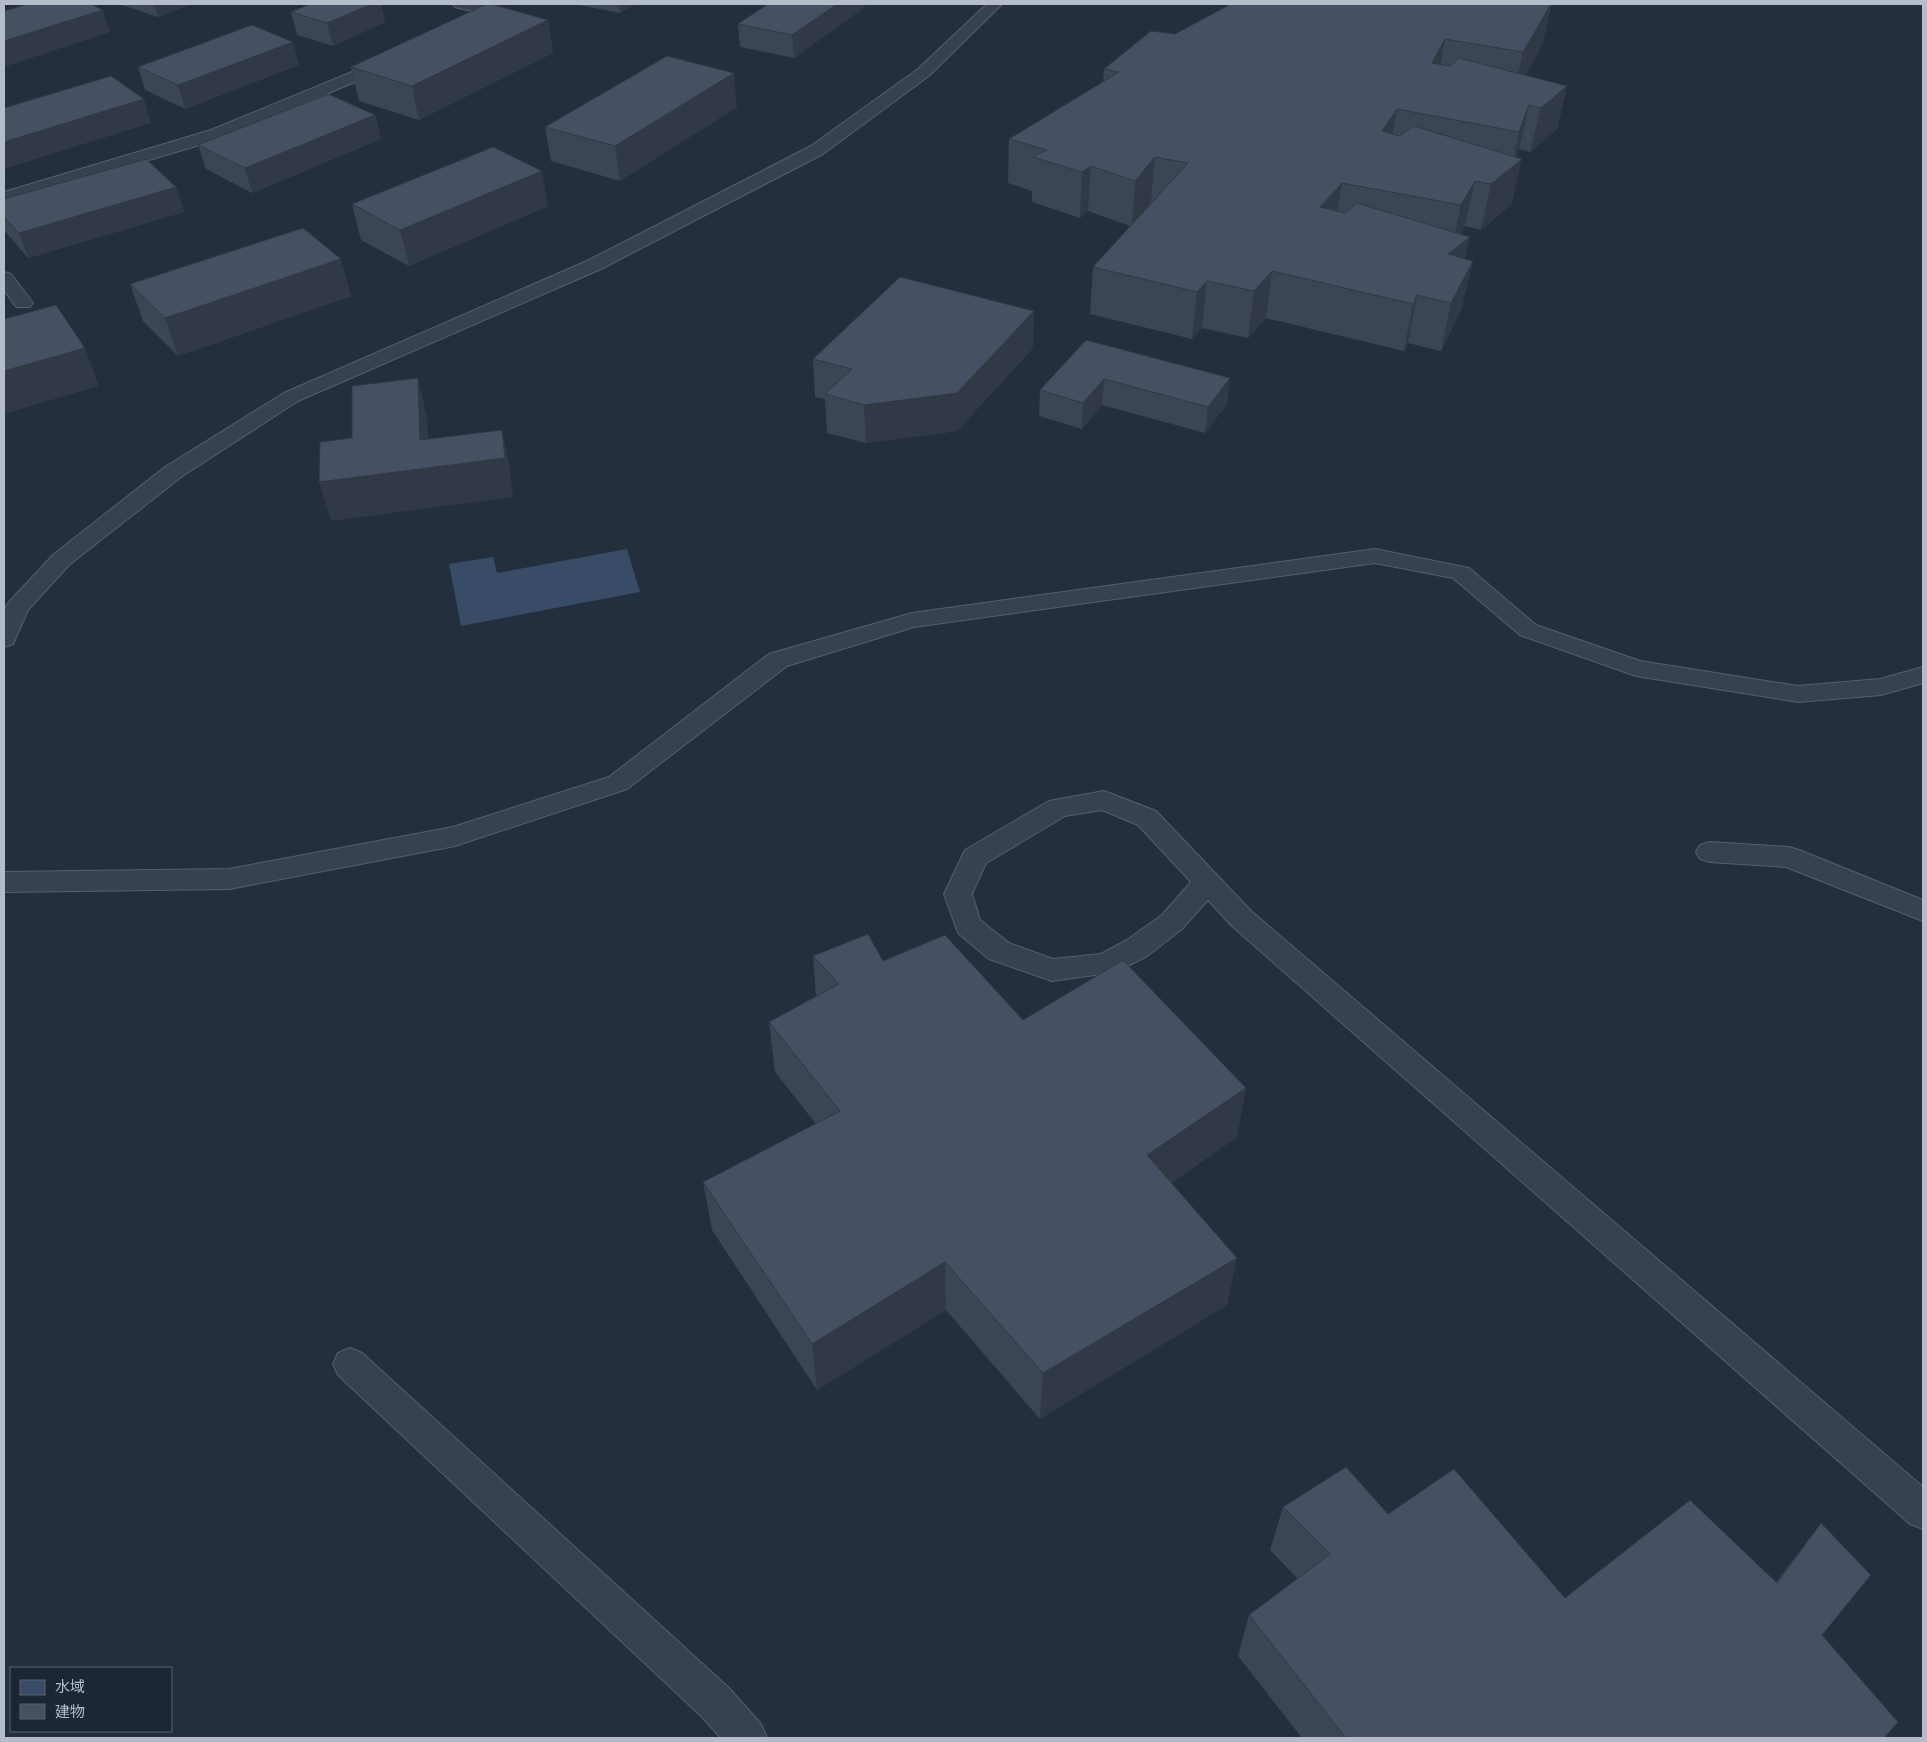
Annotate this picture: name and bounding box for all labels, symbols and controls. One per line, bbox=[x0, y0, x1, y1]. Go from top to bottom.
legend bbox=[10, 1667, 172, 1732]
text: 水域 bbox=[55, 1677, 85, 1696]
text: 建物 bbox=[55, 1702, 85, 1721]

